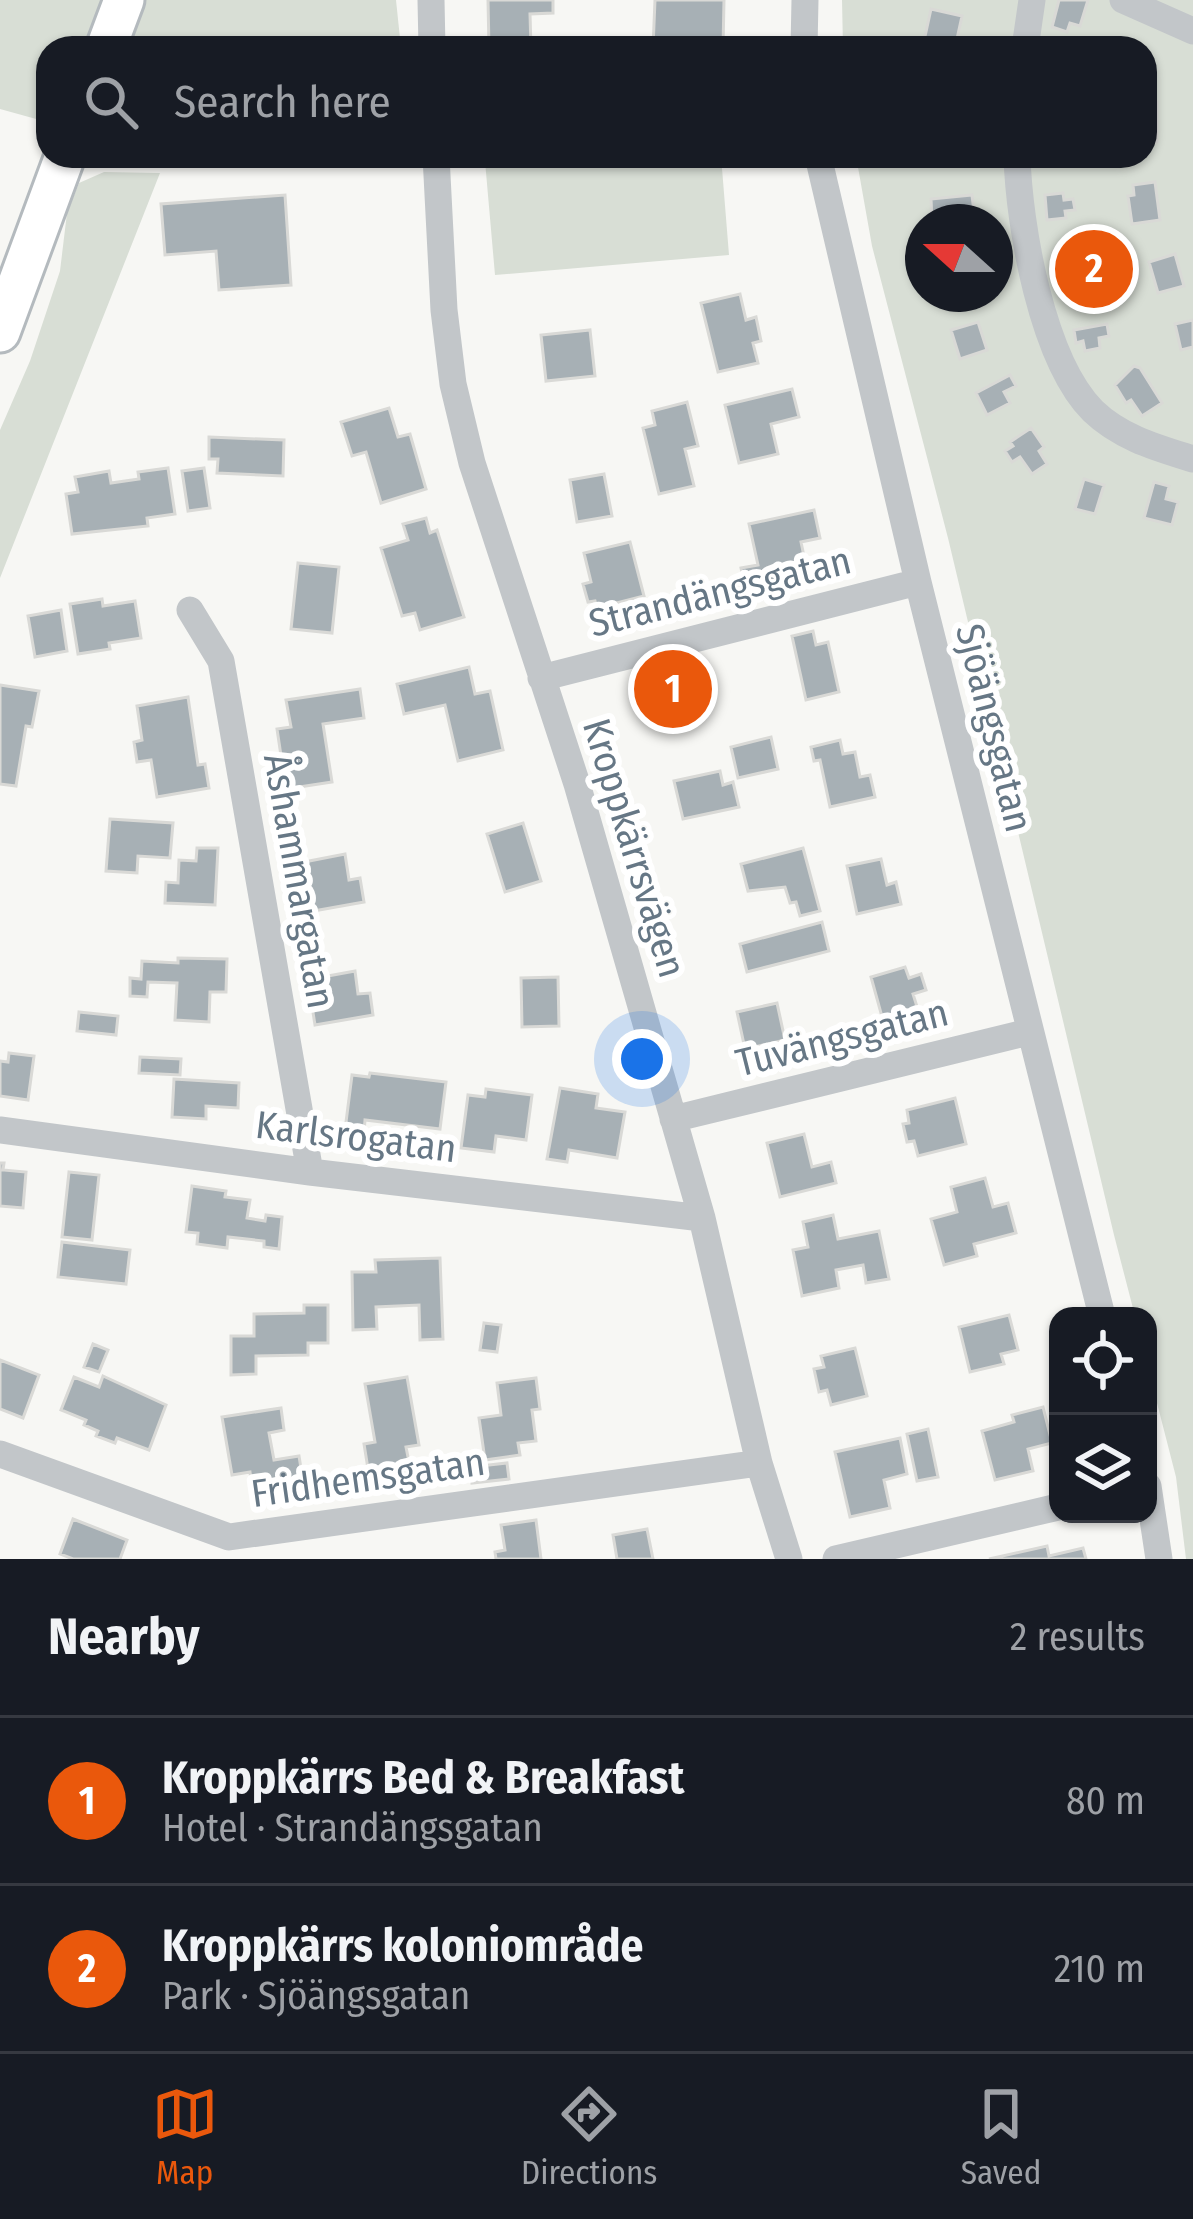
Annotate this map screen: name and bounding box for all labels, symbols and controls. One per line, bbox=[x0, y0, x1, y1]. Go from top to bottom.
search box bbox=[36, 36, 1157, 168]
icon: search bbox=[78, 69, 144, 135]
text: Search here bbox=[174, 75, 391, 129]
north arrow bbox=[905, 204, 1013, 312]
pin: 2 bbox=[1055, 224, 1133, 314]
street label: Strandängsgatan bbox=[584, 537, 856, 647]
street label: Sjöängsgatan bbox=[946, 619, 1042, 837]
pin: 1 bbox=[634, 644, 712, 734]
street label: Kroppkärrsvägen bbox=[573, 713, 695, 983]
street label: Åshammargatan bbox=[254, 750, 346, 1012]
street label: Tuvängsgatan bbox=[731, 989, 953, 1087]
your location bbox=[612, 1029, 672, 1089]
street label: Karlsrogatan bbox=[253, 1102, 459, 1172]
map controls bbox=[1049, 1307, 1157, 1523]
button: locate bbox=[1049, 1307, 1157, 1415]
button: layers bbox=[1049, 1415, 1157, 1523]
street label: Fridhemsgatan bbox=[248, 1439, 488, 1517]
text: Nearby bbox=[48, 1606, 200, 1668]
text: 2 results bbox=[1010, 1614, 1145, 1660]
text: Kroppkärrs Bed & Breakfast bbox=[162, 1751, 684, 1805]
text: 1 bbox=[79, 1778, 95, 1824]
text: 80 m bbox=[1066, 1778, 1145, 1824]
text: Hotel · Strandängsgatan bbox=[162, 1805, 543, 1851]
text: Kroppkärrs koloniområde bbox=[162, 1919, 643, 1973]
text: 2 bbox=[78, 1946, 96, 1992]
text: 210 m bbox=[1054, 1946, 1145, 1992]
text: Park · Sjöängsgatan bbox=[162, 1973, 470, 2019]
tab: Map bbox=[152, 2081, 218, 2193]
tab: Directions bbox=[521, 2081, 657, 2193]
tab: Saved bbox=[961, 2081, 1041, 2193]

